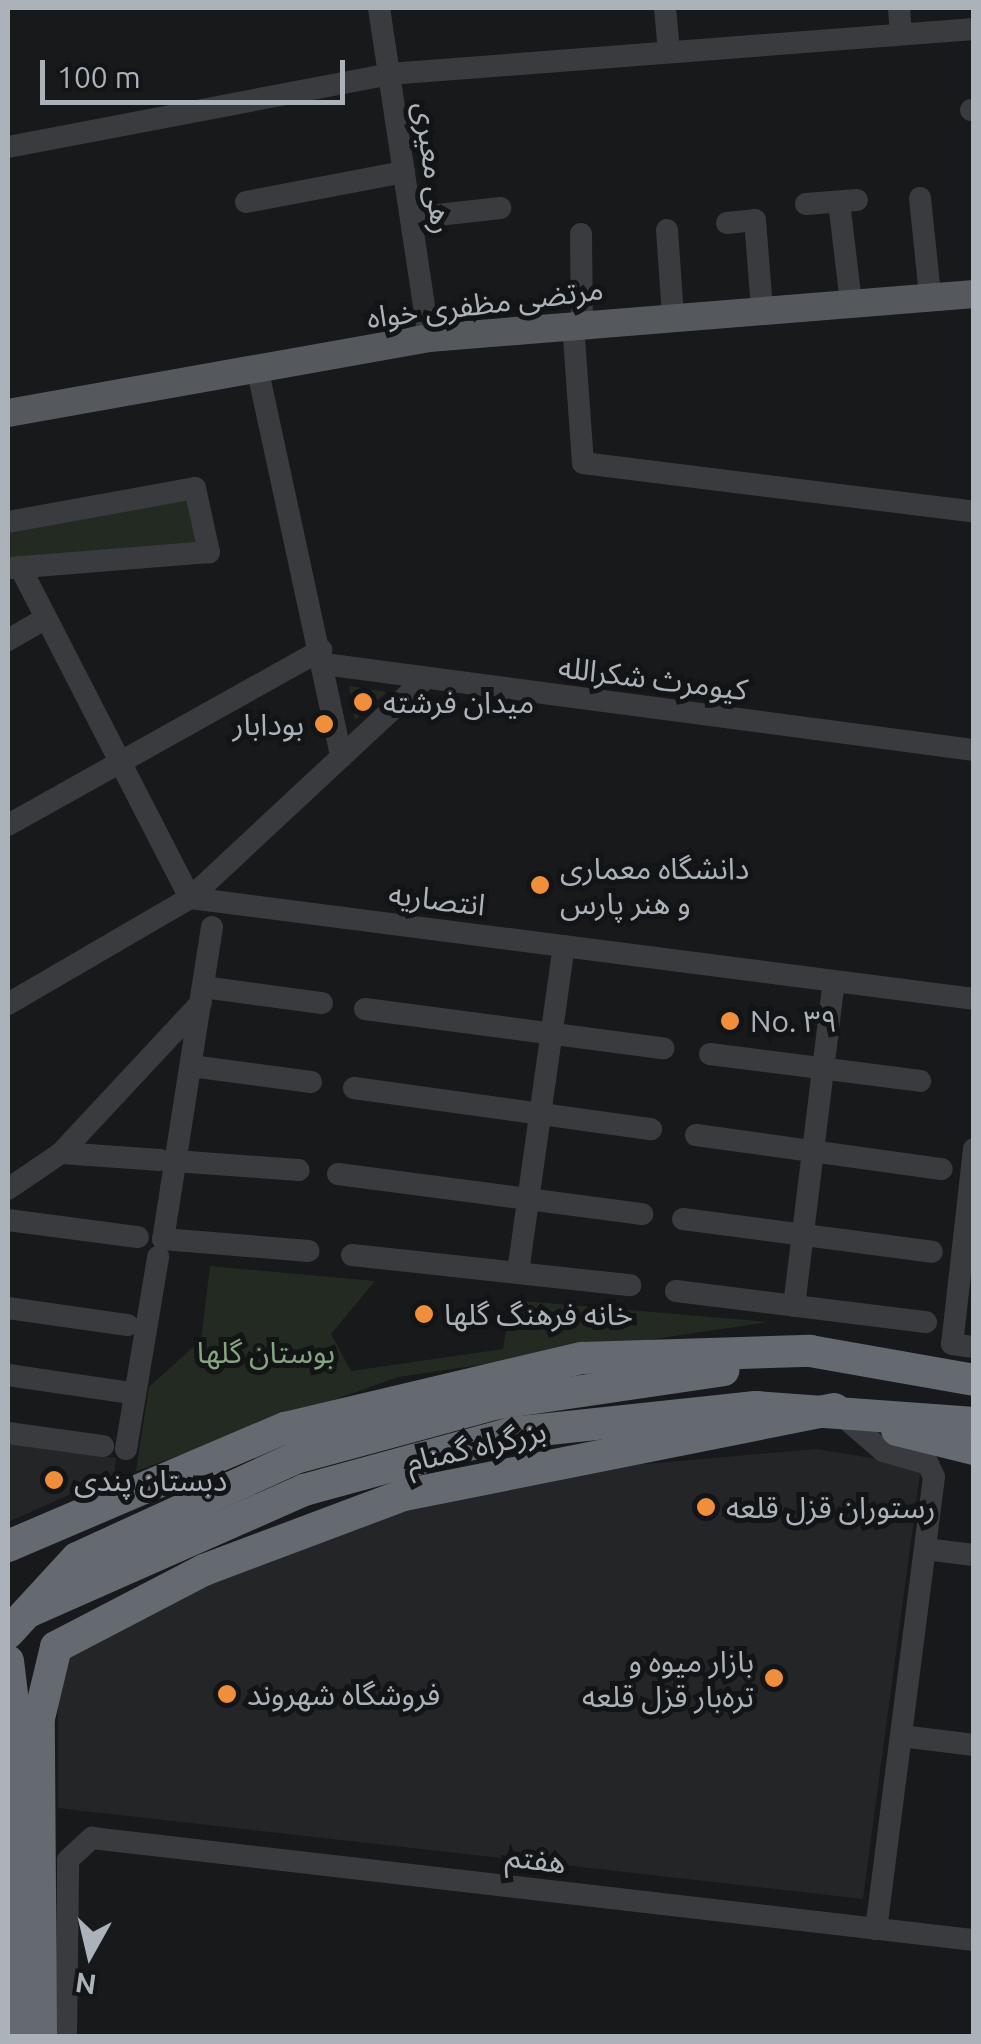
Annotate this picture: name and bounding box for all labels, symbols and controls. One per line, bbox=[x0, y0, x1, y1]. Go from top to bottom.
scale bar bbox=[45, 40, 350, 102]
text: 100 m bbox=[57, 60, 141, 94]
street label: رهی معیری bbox=[407, 100, 461, 236]
street label: مرتضی مظفری خواه bbox=[365, 271, 605, 335]
street label: کیومرث شکرالله bbox=[556, 649, 750, 707]
place label: میدان فرشته bbox=[383, 684, 534, 720]
marker: میدان فرشته bbox=[352, 691, 374, 713]
place label: بودابار bbox=[233, 706, 304, 742]
marker: بودابار bbox=[313, 713, 335, 735]
place label: دانشگاه معماری و هنر پارس bbox=[560, 850, 749, 920]
marker: دانشگاه معماری و هنر پارس bbox=[529, 874, 551, 896]
street label: انتصاریه bbox=[387, 875, 487, 923]
place label: No. ۳۹ bbox=[750, 1003, 837, 1039]
marker: No. ۳۹ bbox=[719, 1010, 741, 1032]
place label: خانه فرهنگ گلها bbox=[444, 1296, 633, 1332]
marker: خانه فرهنگ گلها bbox=[413, 1303, 435, 1325]
park label: بوستان گلها bbox=[197, 1334, 335, 1370]
street label: بزرگراه گمنام bbox=[402, 1412, 550, 1480]
place label: دبستان پندی bbox=[74, 1462, 227, 1498]
marker: دبستان پندی bbox=[43, 1469, 65, 1491]
place label: رستوران قزل قلعه bbox=[726, 1489, 935, 1525]
marker: رستوران قزل قلعه bbox=[695, 1496, 717, 1518]
place label: بازار میوه و تره‌بار قزل قلعه bbox=[582, 1643, 754, 1714]
marker: بازار میوه و تره‌بار قزل قلعه bbox=[763, 1667, 785, 1689]
place label: فروشگاه شهروند bbox=[247, 1676, 440, 1712]
marker: فروشگاه شهروند bbox=[216, 1683, 238, 1705]
street label: هفتم bbox=[504, 1837, 568, 1881]
north arrow bbox=[40, 1904, 140, 2004]
text: N bbox=[73, 1967, 98, 2001]

